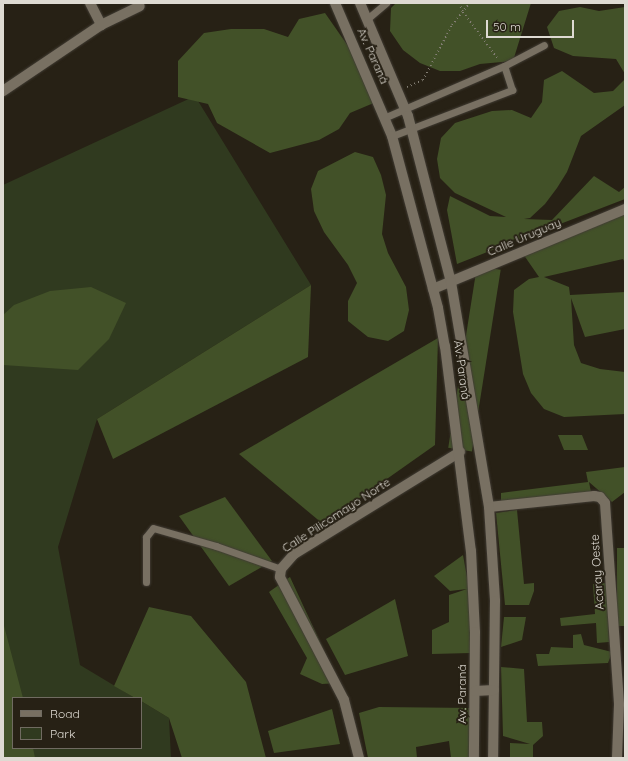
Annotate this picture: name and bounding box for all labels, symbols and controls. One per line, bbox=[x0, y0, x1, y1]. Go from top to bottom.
scale bar bbox=[488, 12, 576, 38]
text: 50 m bbox=[493, 19, 521, 34]
street label: Av. Paraná bbox=[354, 26, 392, 86]
street label: Calle Uruguay bbox=[485, 215, 563, 259]
street label: Av. Paraná bbox=[451, 340, 473, 400]
street label: Calle Pilicomayo Norte bbox=[279, 475, 393, 555]
street label: Acaray Oeste bbox=[587, 534, 607, 610]
street label: Av. Paraná bbox=[455, 664, 469, 724]
legend bbox=[12, 697, 142, 749]
text: Road bbox=[50, 706, 80, 721]
text: Park bbox=[50, 726, 75, 741]

